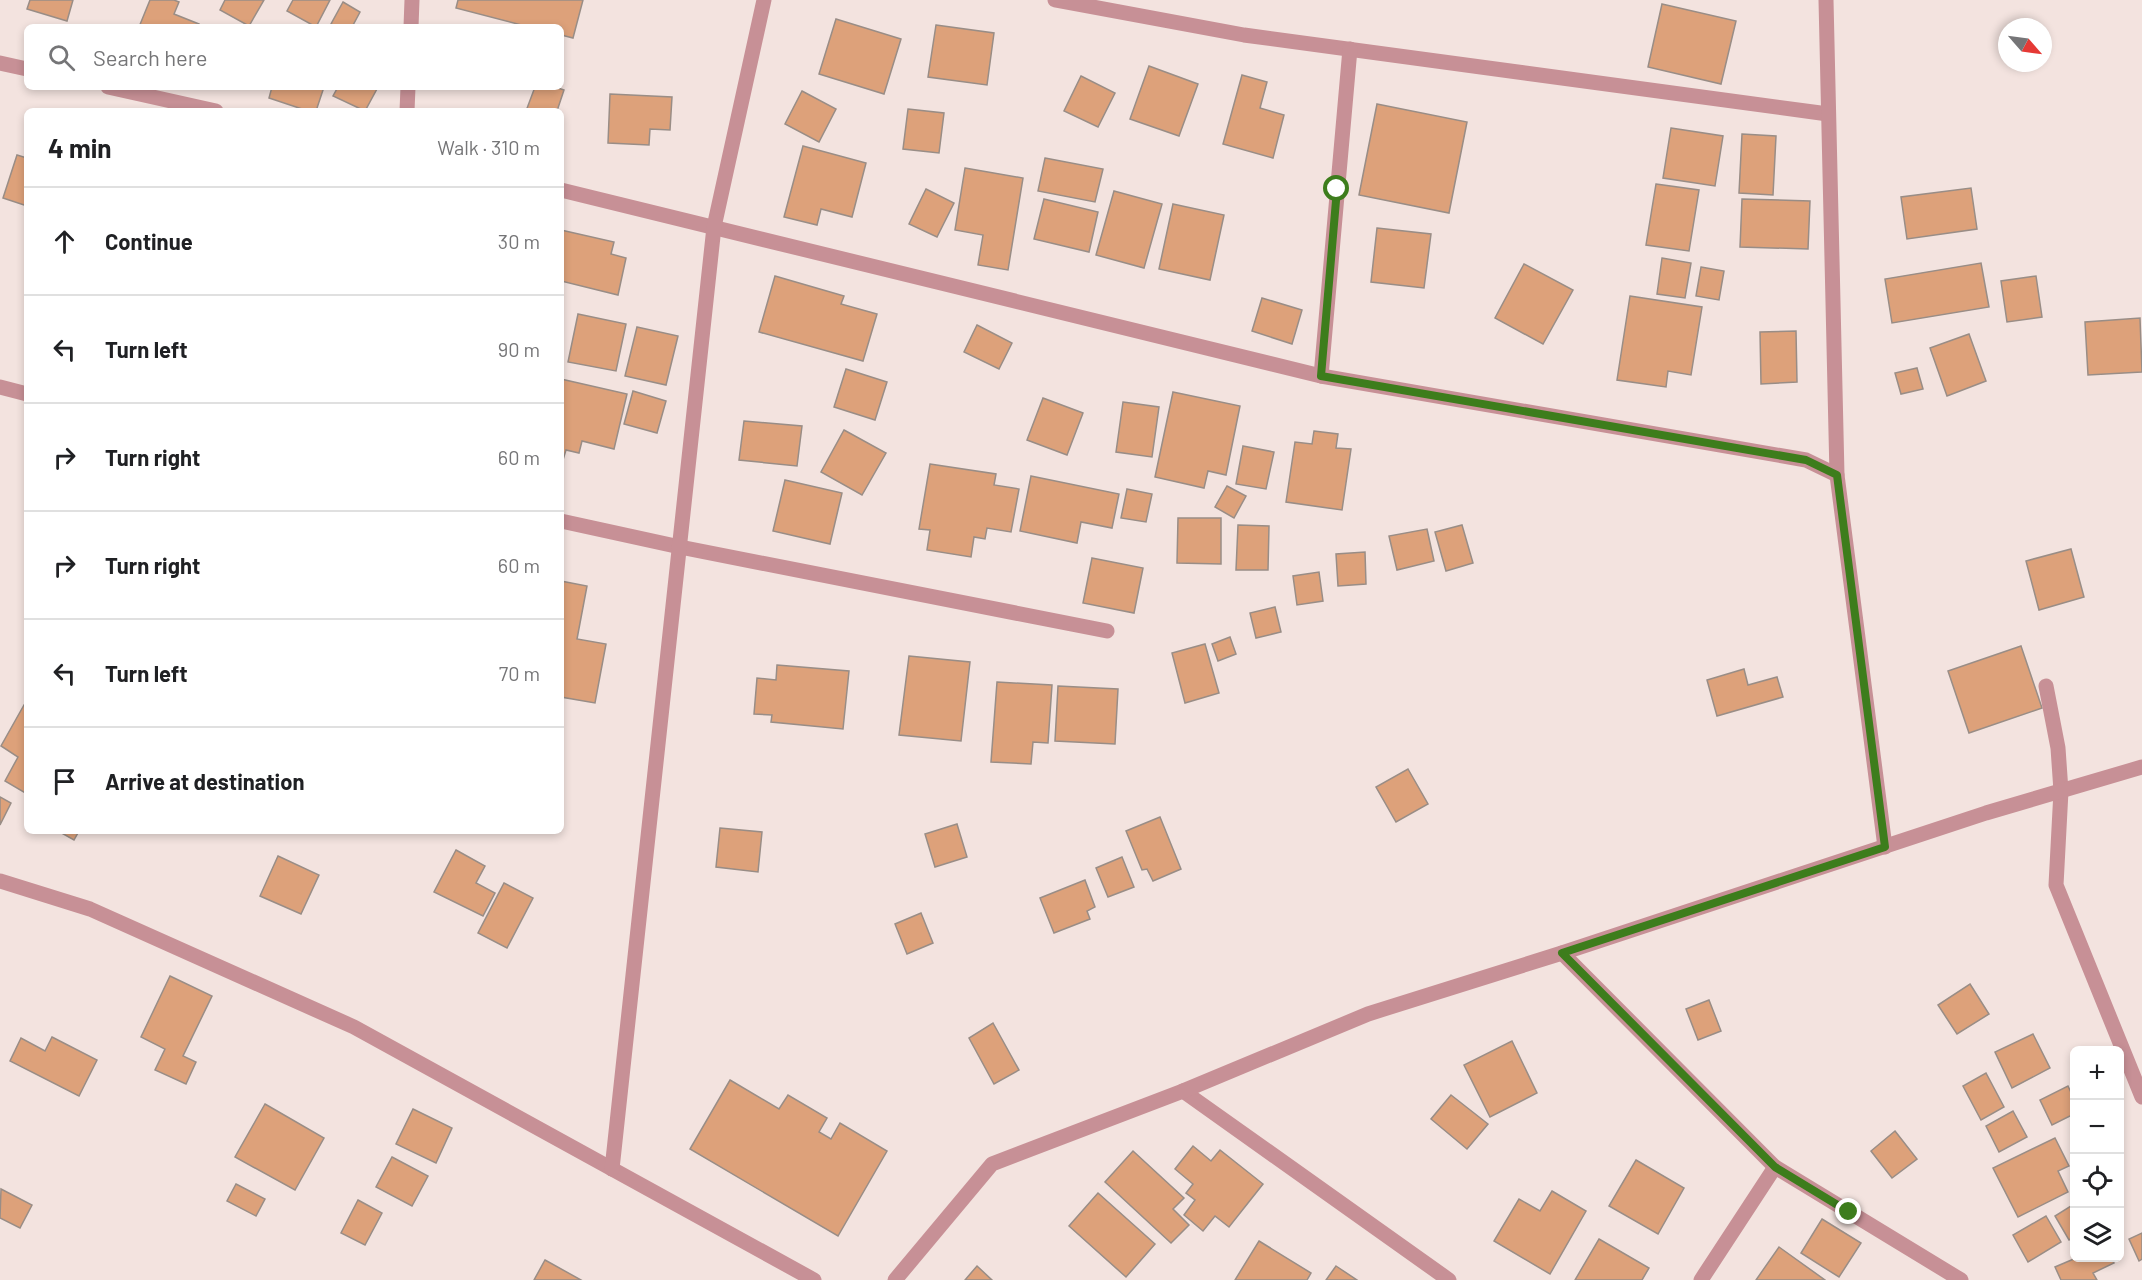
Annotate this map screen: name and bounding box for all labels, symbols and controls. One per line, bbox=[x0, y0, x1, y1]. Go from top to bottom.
north arrow bbox=[1998, 18, 2052, 72]
search box bbox=[24, 24, 564, 90]
icon: search bbox=[45, 41, 78, 74]
text: Search here bbox=[93, 44, 207, 70]
text: 4 min bbox=[48, 132, 112, 163]
text: Walk · 310 m bbox=[437, 135, 540, 159]
route start bbox=[1323, 175, 1349, 201]
icon: ahead bbox=[48, 225, 81, 258]
text: Continue bbox=[105, 228, 193, 254]
text: 30 m bbox=[498, 229, 540, 253]
icon: left bbox=[48, 333, 81, 366]
text: Turn left bbox=[105, 336, 188, 362]
text: 90 m bbox=[498, 337, 540, 361]
icon: right bbox=[48, 441, 81, 474]
text: Turn right bbox=[105, 444, 200, 470]
text: 60 m bbox=[498, 445, 540, 469]
icon: right bbox=[48, 549, 81, 582]
text: Turn right bbox=[105, 552, 200, 578]
text: 60 m bbox=[498, 553, 540, 577]
icon: left bbox=[48, 657, 81, 690]
text: Turn left bbox=[105, 660, 188, 686]
text: 70 m bbox=[499, 661, 540, 685]
icon: arrive bbox=[48, 765, 81, 798]
text: Arrive at destination bbox=[105, 768, 304, 794]
map controls bbox=[2070, 1046, 2124, 1262]
button: + bbox=[2070, 1046, 2124, 1100]
button: − bbox=[2070, 1100, 2124, 1154]
button: locate bbox=[2070, 1154, 2124, 1208]
route end bbox=[1835, 1198, 1861, 1224]
button: layers bbox=[2070, 1208, 2124, 1262]

